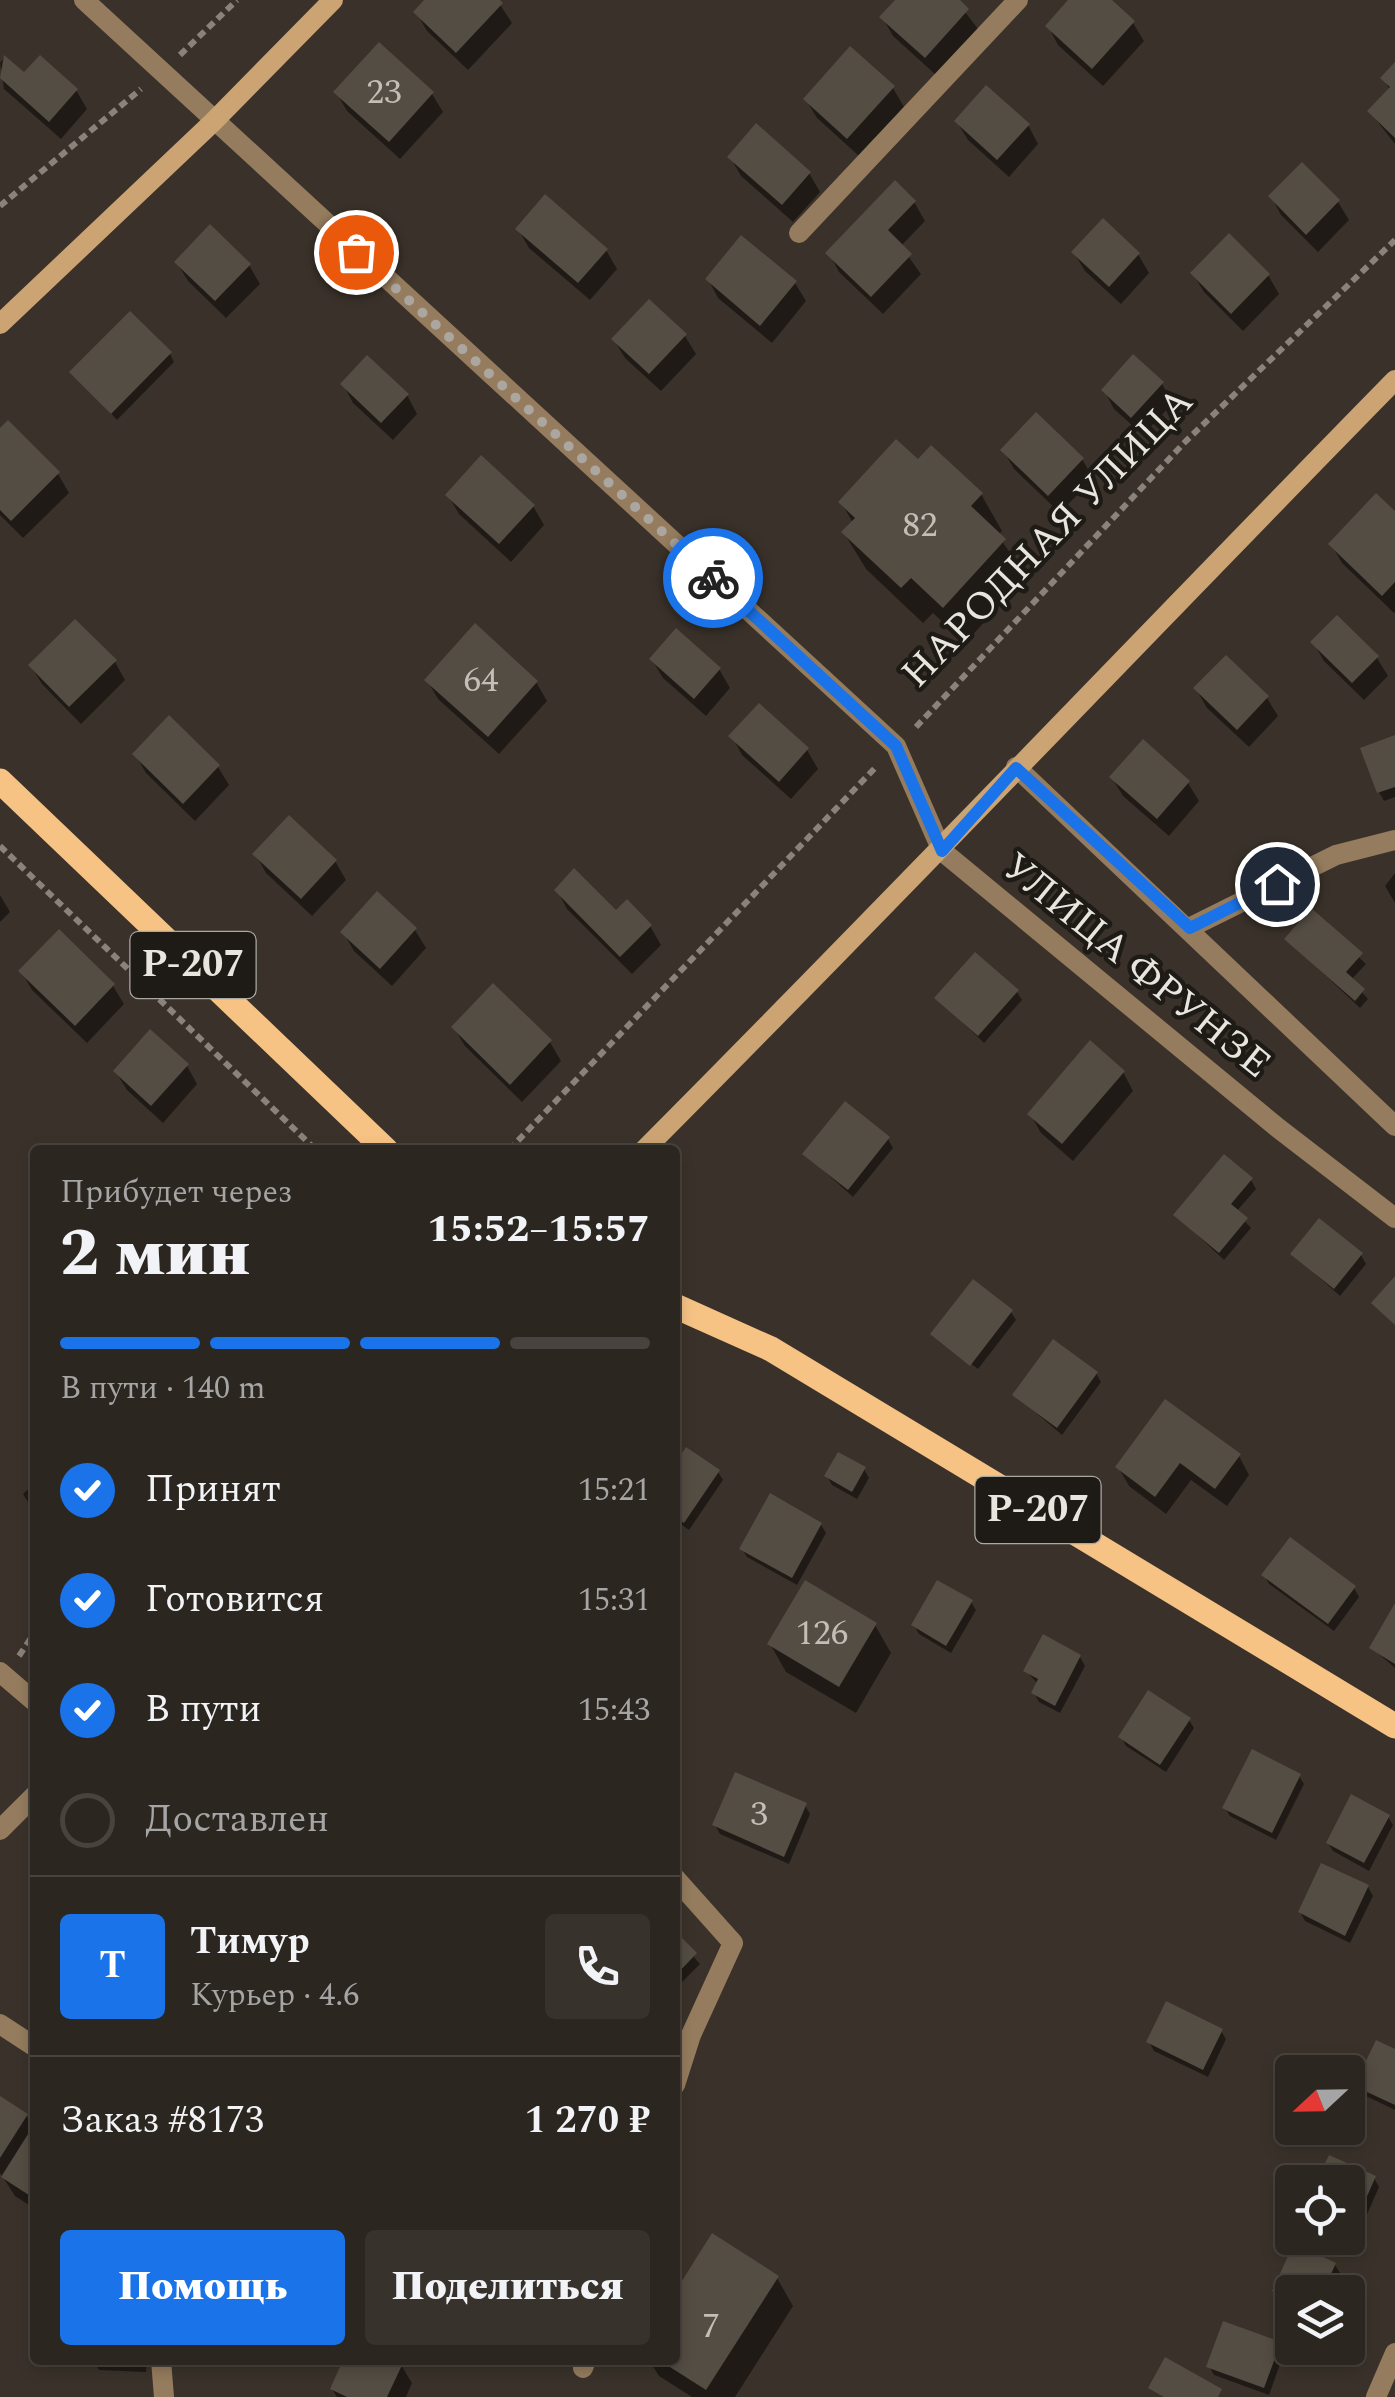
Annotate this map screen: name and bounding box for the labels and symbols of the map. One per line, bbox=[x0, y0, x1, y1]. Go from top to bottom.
house number: 23 bbox=[366, 66, 402, 119]
pin bbox=[314, 210, 399, 295]
street label: НАРОДНАЯ УЛИЦА bbox=[888, 373, 1208, 703]
house number: 82 bbox=[902, 499, 938, 552]
courier bbox=[663, 528, 763, 628]
house number: 64 bbox=[463, 654, 499, 707]
street label: УЛИЦА ФРУНЗЕ bbox=[988, 838, 1284, 1094]
pin bbox=[1235, 842, 1320, 927]
road number: Р-207 bbox=[130, 932, 256, 998]
road number: Р-207 bbox=[976, 1477, 1100, 1543]
house number: 126 bbox=[796, 1607, 848, 1660]
house number: 3 bbox=[750, 1788, 768, 1841]
north arrow bbox=[1275, 2055, 1365, 2145]
house number: 7 bbox=[702, 2300, 720, 2353]

